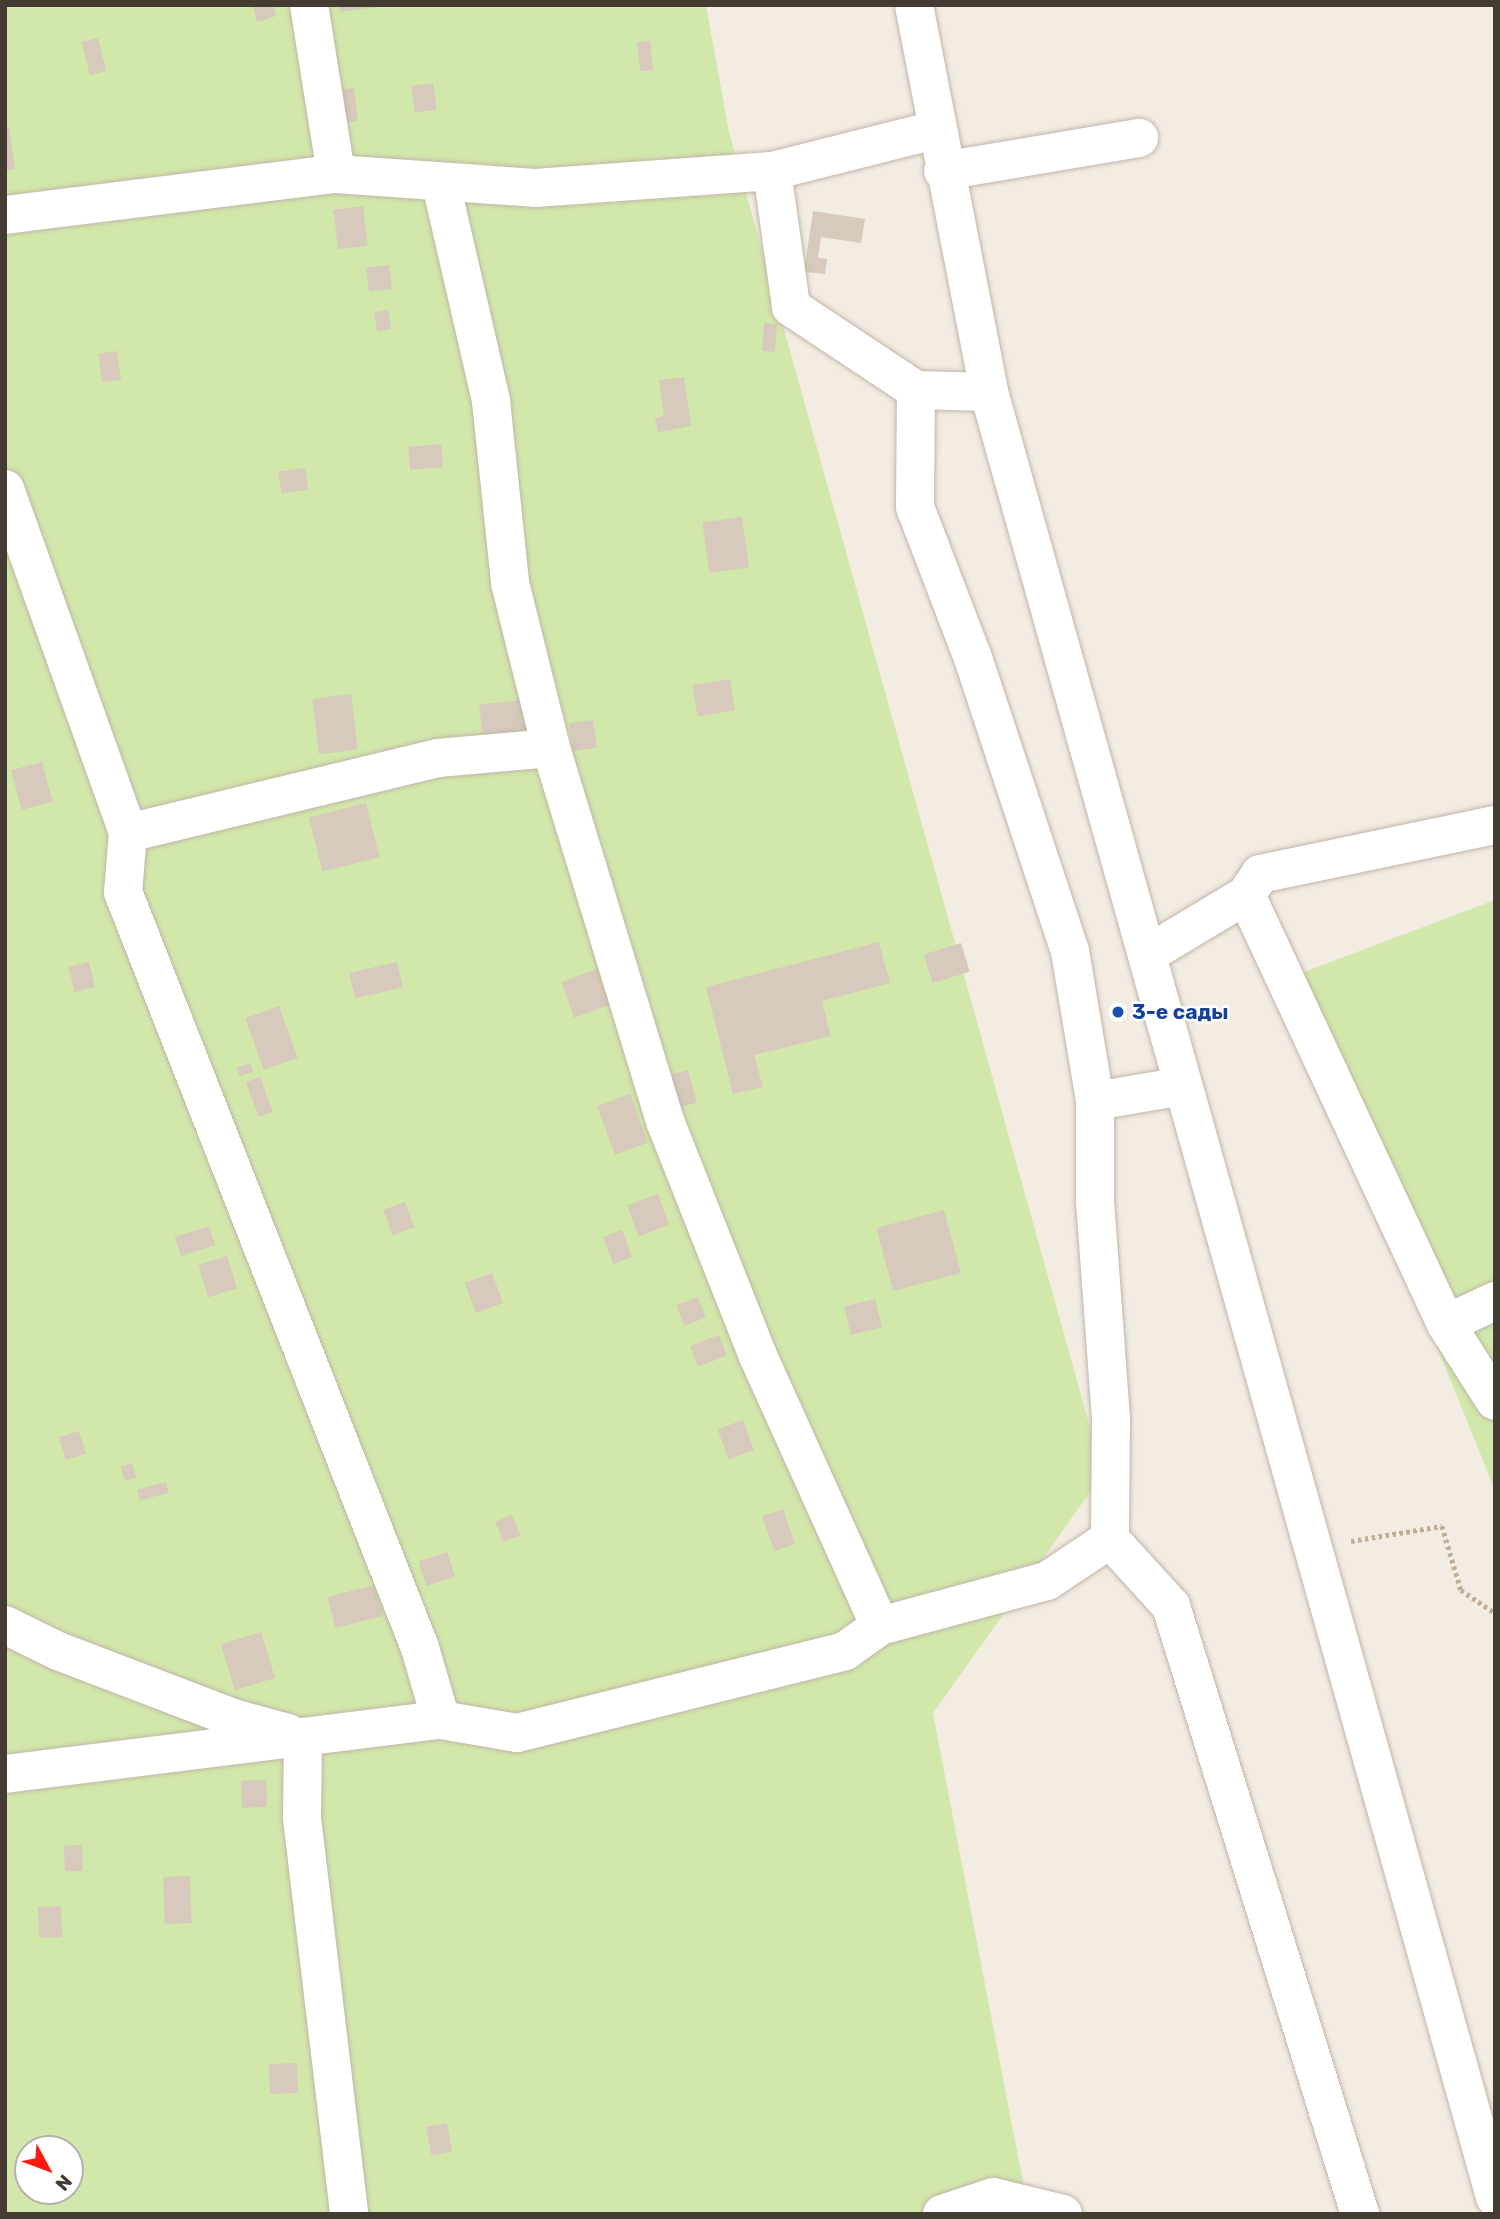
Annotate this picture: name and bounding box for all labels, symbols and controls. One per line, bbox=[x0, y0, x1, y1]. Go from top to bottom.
place label: 3-е сады bbox=[1132, 999, 1229, 1025]
marker: 3-е сады bbox=[1110, 1004, 1126, 1020]
north arrow bbox=[14, 2135, 84, 2205]
text: N bbox=[51, 2170, 77, 2195]

